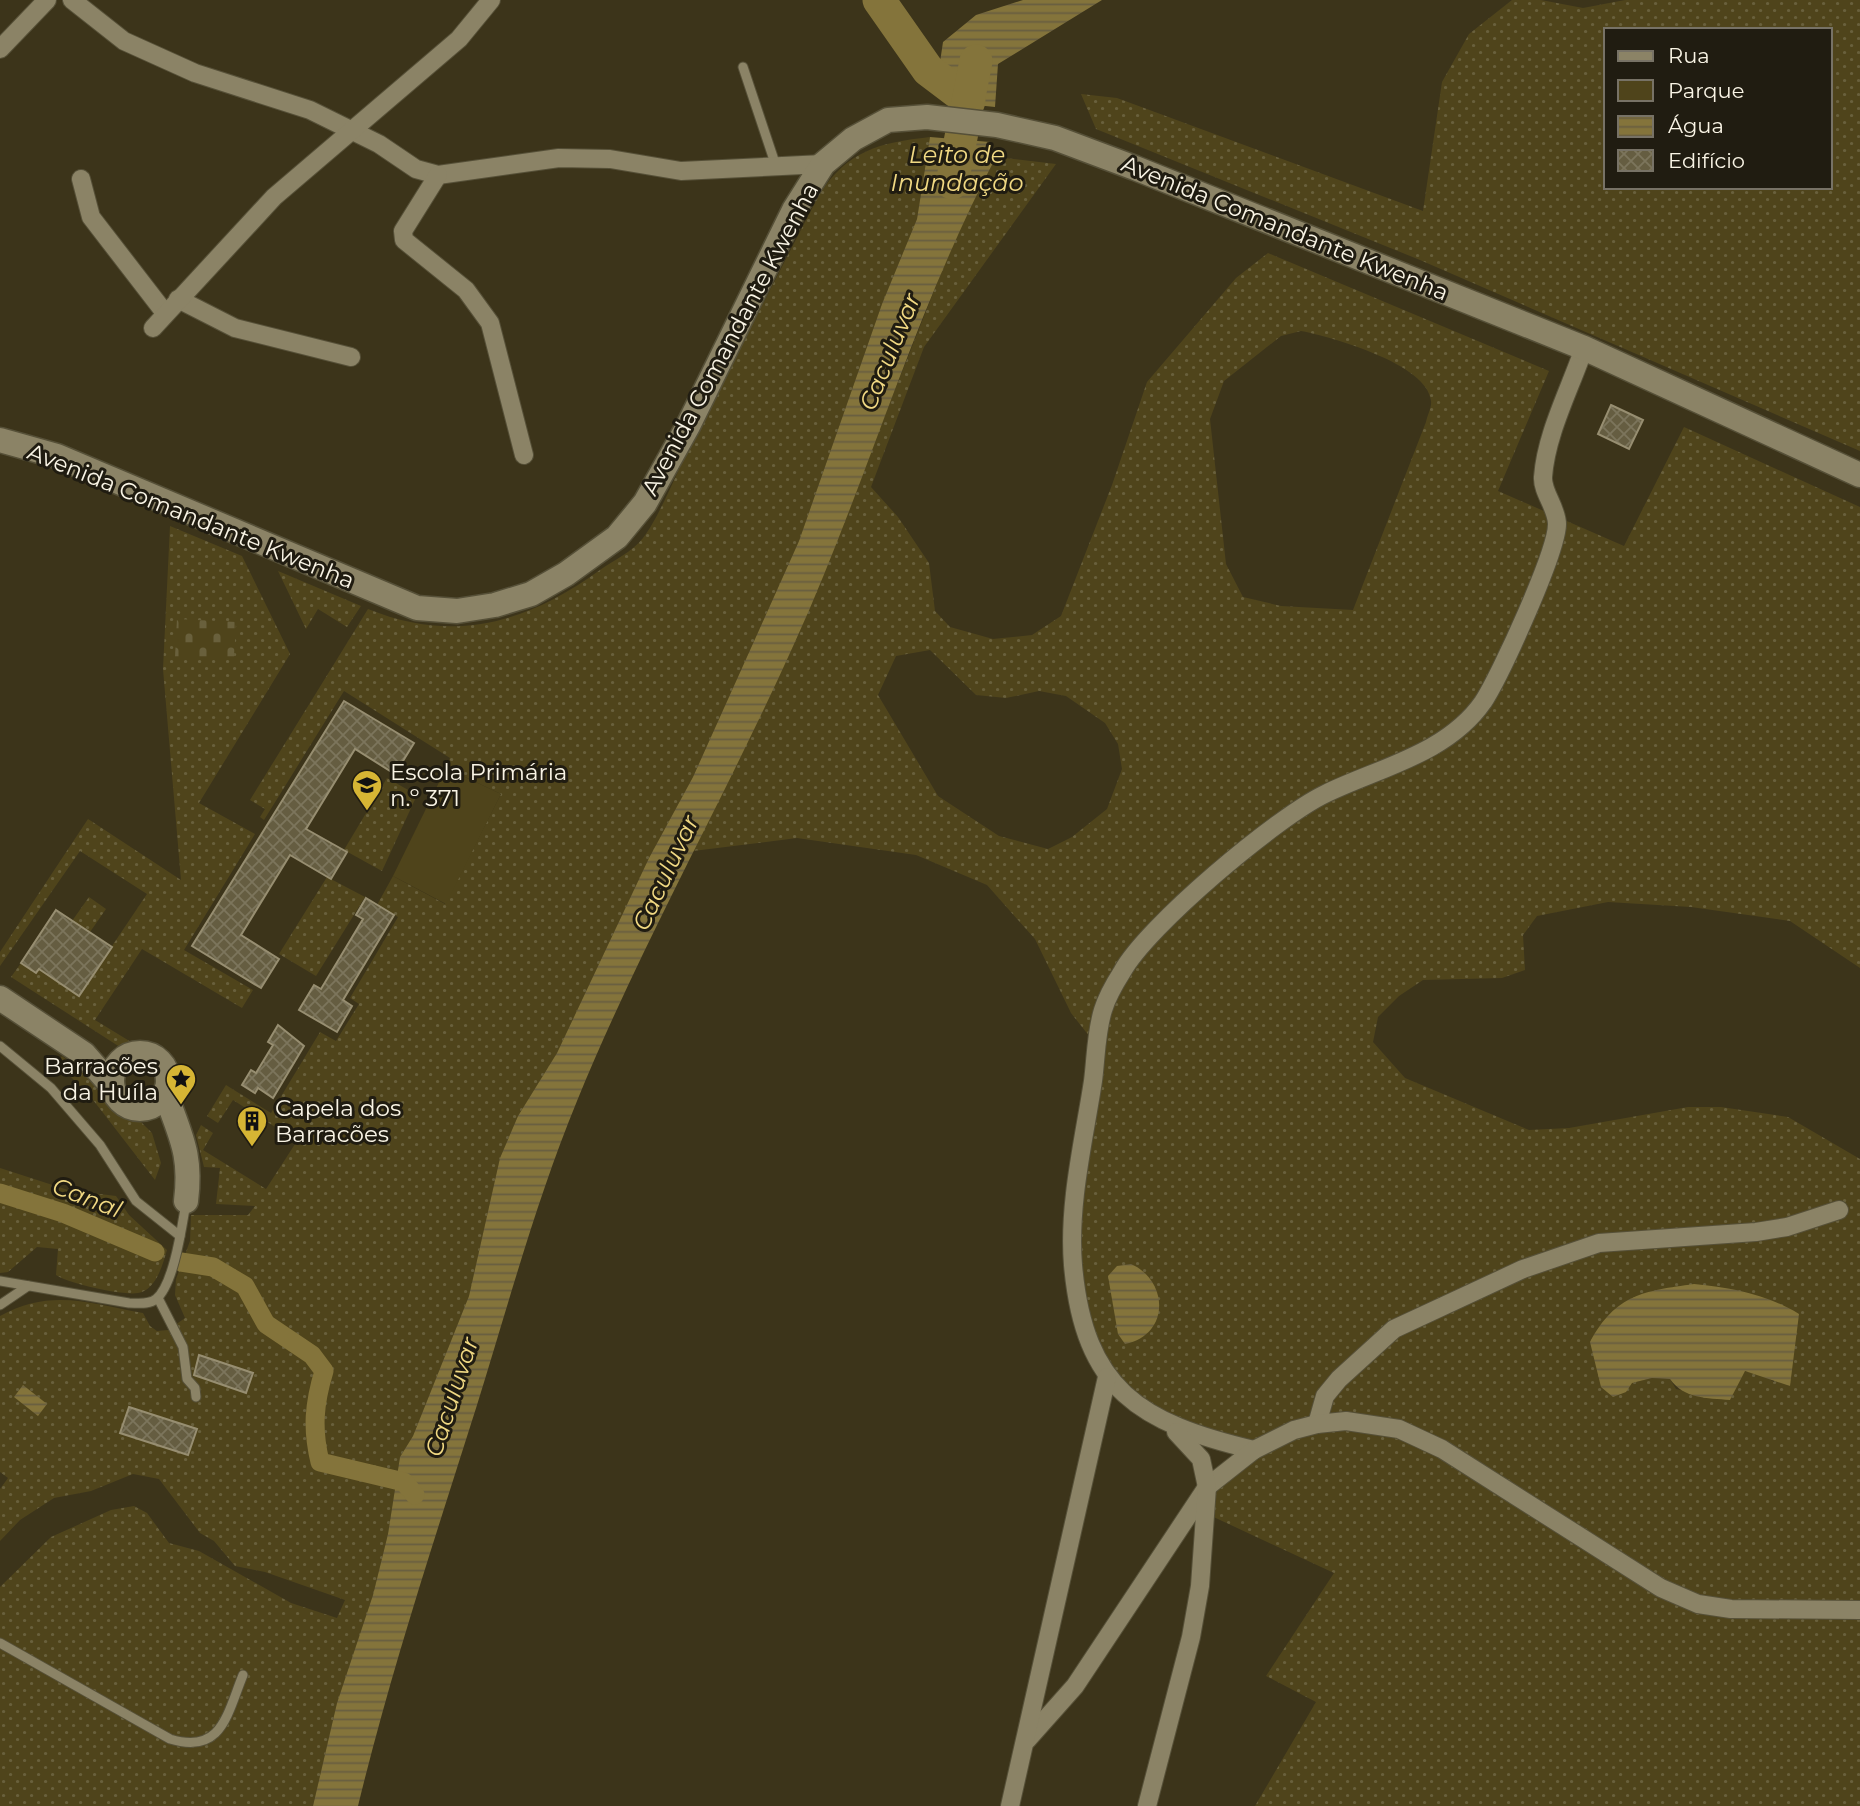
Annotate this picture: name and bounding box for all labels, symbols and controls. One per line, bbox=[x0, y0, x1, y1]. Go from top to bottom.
legend bbox=[1604, 28, 1832, 189]
text: Rua bbox=[1668, 43, 1710, 68]
text: Parque bbox=[1668, 78, 1744, 103]
text: Água bbox=[1668, 113, 1724, 138]
water label: Leito de Inundação bbox=[891, 140, 1024, 197]
text: Edifício bbox=[1668, 148, 1745, 173]
street label: Avenida Comandante Kwenha bbox=[1117, 149, 1453, 307]
street label: Avenida Comandante Kwenha bbox=[635, 178, 825, 500]
water label: Caculuvar bbox=[853, 288, 927, 415]
street label: Avenida Comandante Kwenha bbox=[23, 437, 359, 595]
place label: Escola Primária n.º 371 bbox=[390, 758, 567, 812]
school or university icon: Escola Primária n.º 371 bbox=[350, 768, 384, 812]
water label: Caculuvar bbox=[626, 809, 705, 935]
place label: Barracões da Huíla bbox=[44, 1052, 158, 1106]
place icon: Barracões da Huíla bbox=[164, 1062, 198, 1106]
place label: Capela dos Barracões bbox=[275, 1094, 401, 1148]
building icon: Capela dos Barracões bbox=[235, 1104, 269, 1148]
water label: Canal bbox=[48, 1171, 126, 1224]
water label: Caculuvar bbox=[419, 1332, 485, 1460]

